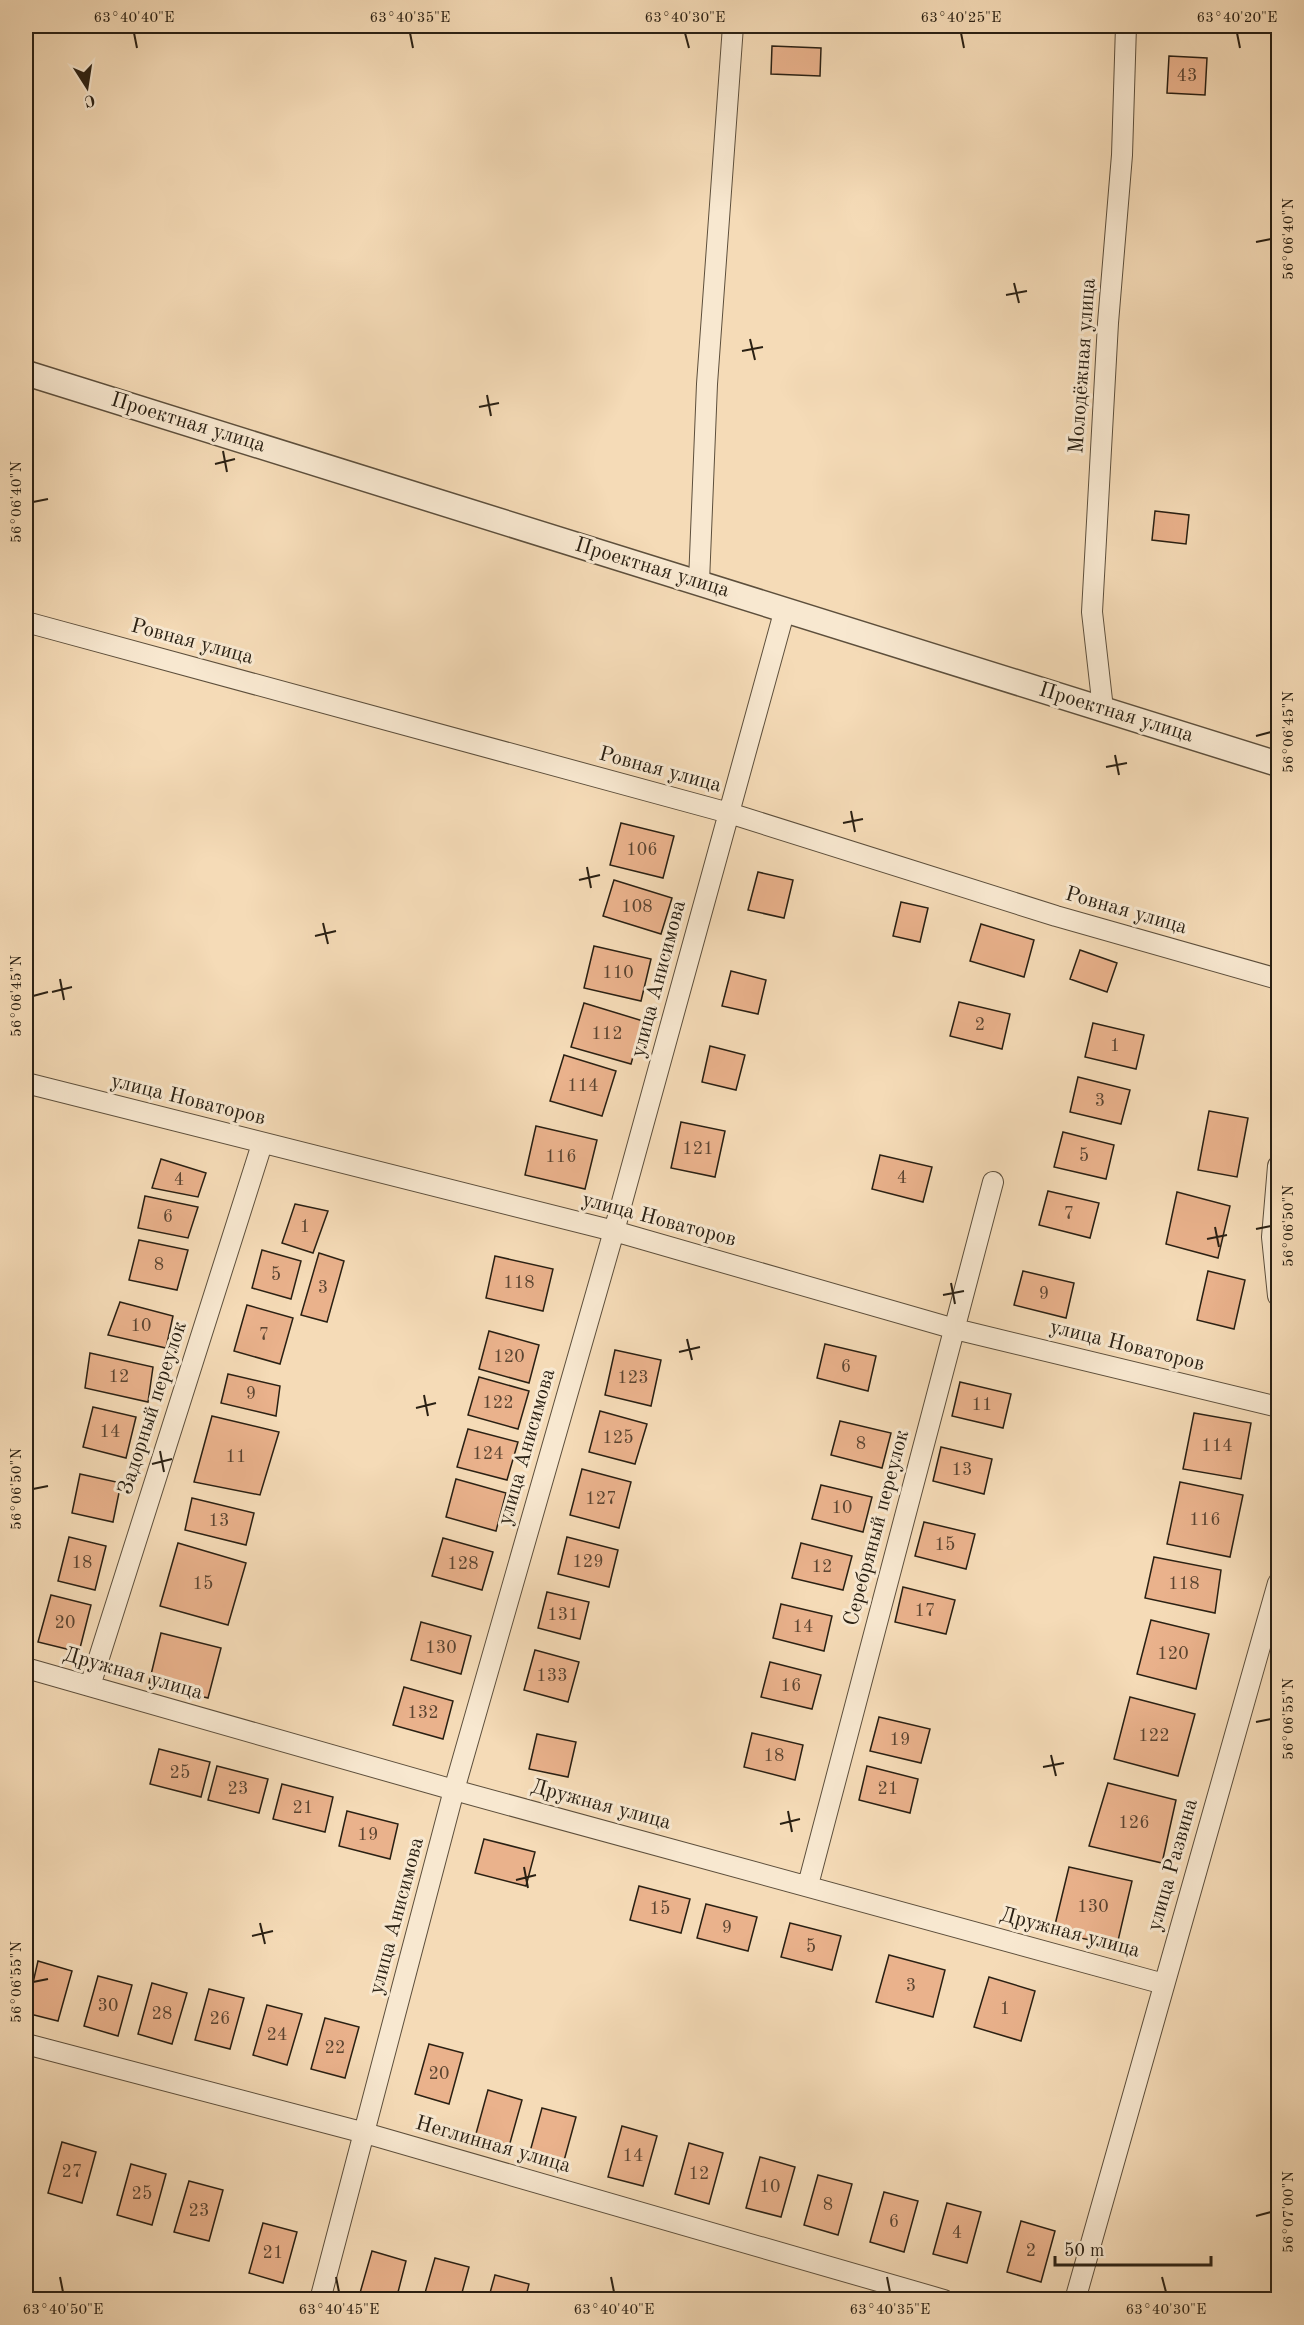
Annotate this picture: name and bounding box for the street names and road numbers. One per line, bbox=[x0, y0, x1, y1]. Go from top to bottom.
street label: Молодёжная улица bbox=[1066, 278, 1100, 454]
street label: Проектная улица bbox=[108, 390, 268, 456]
street label: Проектная улица bbox=[572, 535, 732, 601]
street label: Ровная улица bbox=[128, 616, 256, 668]
street label: Проектная улица bbox=[1036, 680, 1196, 746]
street label: Ровная улица bbox=[596, 744, 724, 796]
street label: Ровная улица bbox=[1063, 884, 1189, 938]
street label: улица Анисимова bbox=[628, 898, 690, 1060]
street label: улица Новаторов bbox=[108, 1071, 268, 1129]
street label: улица Новаторов bbox=[580, 1189, 738, 1251]
street label: улица Новаторов bbox=[1047, 1317, 1207, 1375]
street label: Задорный переулок bbox=[115, 1318, 191, 1497]
street label: улица Анисимова bbox=[495, 1366, 559, 1528]
street label: Серебряный переулок bbox=[841, 1427, 913, 1628]
street label: Дружная улица bbox=[61, 1644, 205, 1704]
street label: Дружная улица bbox=[529, 1776, 673, 1834]
street label: улица Развина bbox=[1144, 1796, 1202, 1934]
street label: улица Анисимова bbox=[366, 1835, 428, 1997]
street label: Дружная улица bbox=[998, 1904, 1142, 1962]
street label: Неглинная улица bbox=[413, 2113, 573, 2177]

